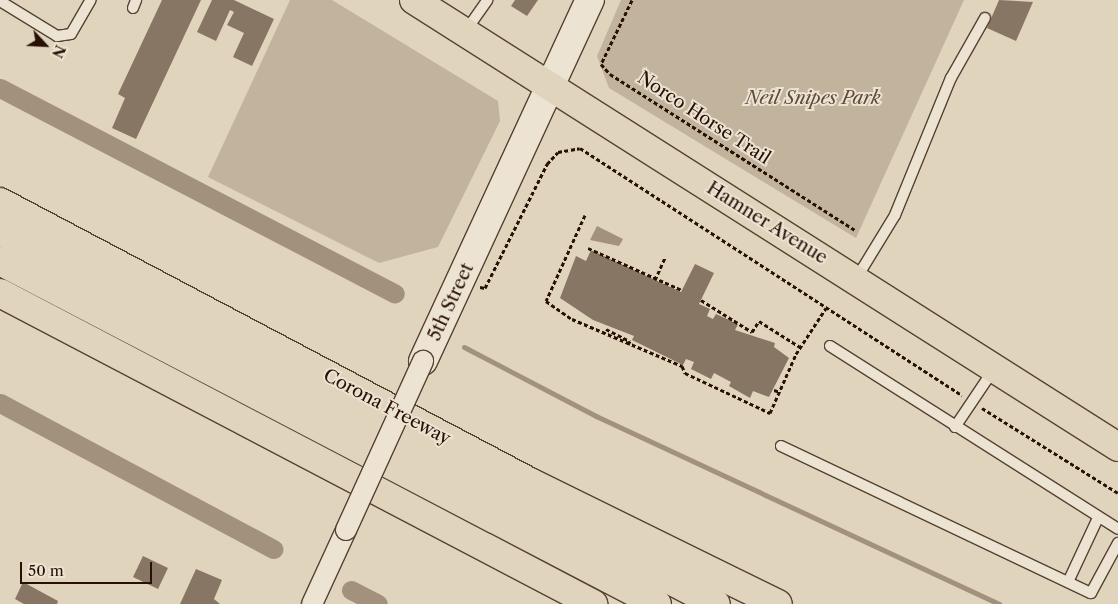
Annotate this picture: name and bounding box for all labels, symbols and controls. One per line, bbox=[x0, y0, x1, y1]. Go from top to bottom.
north arrow bbox=[20, 20, 70, 70]
text: N bbox=[48, 42, 69, 61]
street label: Norco Horse Trail bbox=[633, 67, 775, 169]
park label: Neil Snipes Park bbox=[745, 87, 881, 109]
street label: Hamner Avenue bbox=[702, 177, 832, 269]
street label: 5th Street bbox=[424, 260, 478, 344]
street label: Corona Freeway bbox=[320, 364, 454, 450]
scale bar bbox=[22, 552, 155, 584]
text: 50 m bbox=[28, 561, 64, 580]

